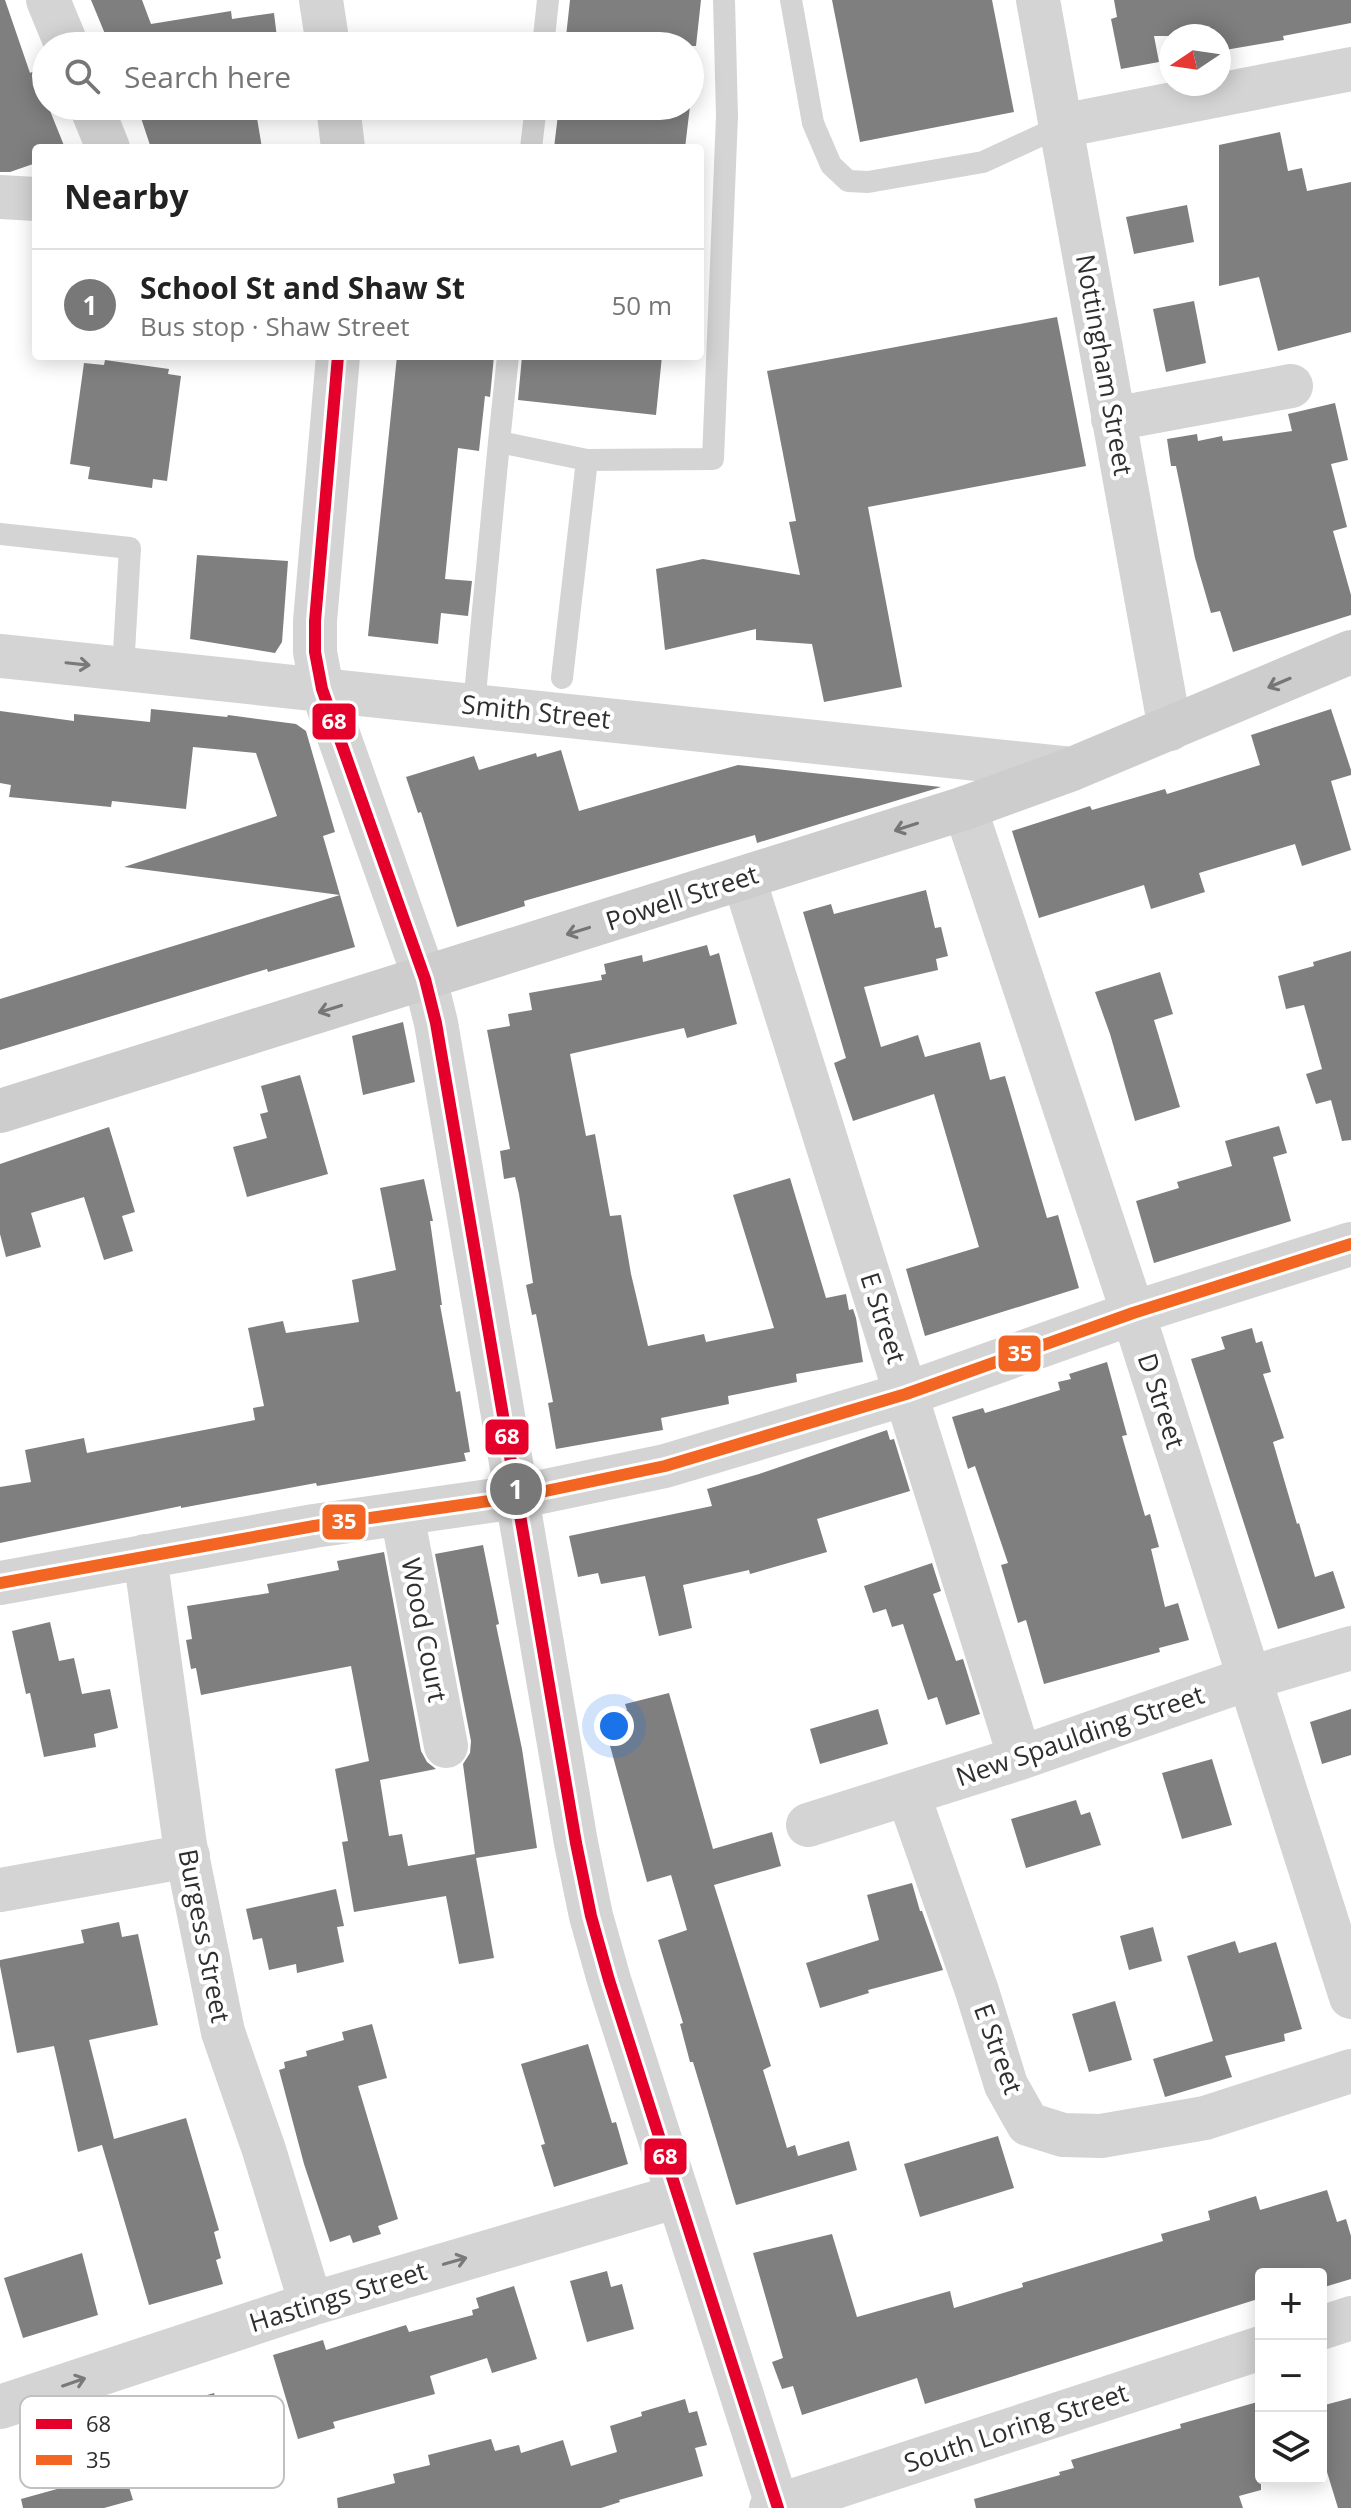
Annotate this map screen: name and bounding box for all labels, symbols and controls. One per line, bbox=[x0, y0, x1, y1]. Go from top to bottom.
north arrow bbox=[1159, 24, 1231, 96]
search box bbox=[32, 32, 704, 120]
icon: search bbox=[60, 54, 104, 98]
text: Search here bbox=[124, 56, 291, 97]
text: Nearby bbox=[64, 173, 189, 219]
street label: Nottingham Street bbox=[1068, 251, 1142, 478]
text: School St and Shaw St bbox=[140, 267, 465, 308]
text: 1 bbox=[83, 287, 97, 323]
text: 50 m bbox=[611, 287, 672, 323]
text: Bus stop · Shaw Street bbox=[140, 308, 410, 344]
one-way arrow bbox=[64, 656, 91, 671]
one-way arrow bbox=[1267, 676, 1292, 691]
street label: Smith Street bbox=[460, 685, 612, 737]
line badge: 68 bbox=[311, 702, 357, 741]
text: 68 bbox=[321, 705, 347, 735]
one-way arrow bbox=[894, 820, 920, 835]
street label: Powell Street bbox=[601, 855, 763, 939]
one-way arrow bbox=[566, 924, 592, 939]
one-way arrow bbox=[318, 1002, 344, 1017]
street label: E Street bbox=[852, 1268, 916, 1368]
line badge: 35 bbox=[997, 1334, 1042, 1373]
text: 35 bbox=[1007, 1337, 1033, 1367]
street label: D Street bbox=[1130, 1348, 1194, 1453]
line badge: 68 bbox=[484, 1418, 530, 1456]
text: 68 bbox=[494, 1420, 520, 1450]
pin: 1 bbox=[490, 1459, 542, 1519]
line badge: 35 bbox=[321, 1503, 367, 1541]
text: 35 bbox=[331, 1505, 357, 1535]
street label: Wood Court bbox=[393, 1555, 457, 1705]
street label: New Spaulding Street bbox=[951, 1676, 1209, 1794]
your location bbox=[594, 1706, 634, 1746]
street label: Burgess Street bbox=[170, 1846, 239, 2026]
street label: E Street bbox=[966, 1998, 1032, 2099]
line badge: 68 bbox=[643, 2137, 688, 2176]
text: 68 bbox=[652, 2140, 678, 2170]
street label: Hastings Street bbox=[245, 2252, 431, 2340]
one-way arrow bbox=[442, 2253, 468, 2268]
map controls bbox=[1255, 2268, 1327, 2484]
button: + bbox=[1255, 2268, 1327, 2340]
button: − bbox=[1255, 2340, 1327, 2412]
one-way arrow bbox=[61, 2373, 86, 2388]
street label: South Loring Street bbox=[899, 2374, 1132, 2480]
legend bbox=[20, 2396, 284, 2488]
text: 68 bbox=[86, 2408, 111, 2438]
button: layers bbox=[1255, 2412, 1327, 2484]
text: 35 bbox=[86, 2444, 111, 2474]

